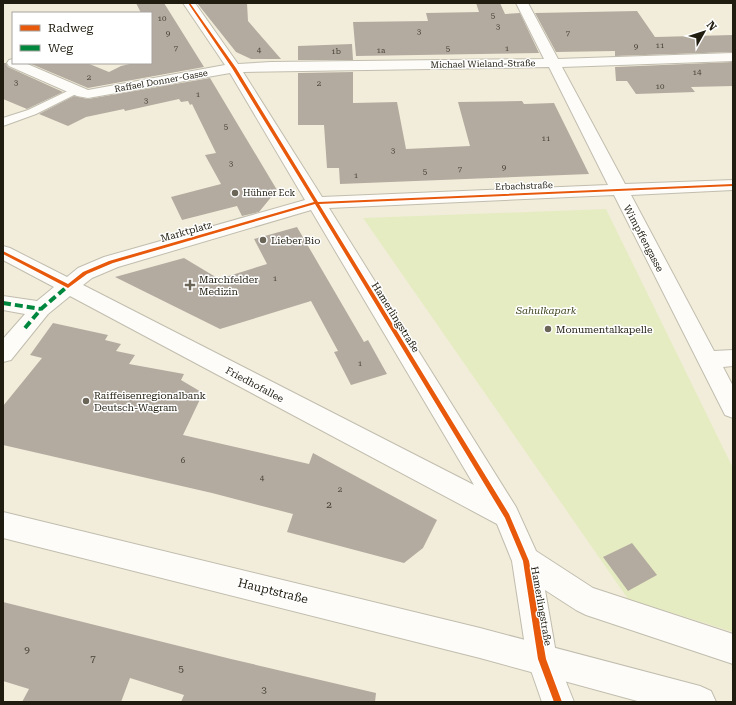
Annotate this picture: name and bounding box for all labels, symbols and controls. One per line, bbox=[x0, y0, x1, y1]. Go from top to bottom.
house number: 5 bbox=[491, 11, 496, 20]
legend bbox=[12, 12, 152, 64]
north arrow bbox=[684, 12, 724, 52]
house number: 10 bbox=[158, 14, 167, 23]
text: N bbox=[704, 19, 719, 34]
text: Radweg bbox=[48, 21, 94, 35]
house number: 3 bbox=[496, 22, 501, 31]
house number: 3 bbox=[417, 27, 422, 36]
house number: 9 bbox=[166, 29, 171, 38]
house number: 7 bbox=[566, 29, 571, 38]
text: Weg bbox=[48, 41, 73, 55]
house number: 11 bbox=[656, 41, 665, 50]
house number: 9 bbox=[634, 42, 639, 51]
house number: 7 bbox=[174, 44, 179, 53]
house number: 5 bbox=[446, 44, 451, 53]
house number: 1 bbox=[505, 44, 510, 53]
house number: 4 bbox=[257, 46, 262, 55]
house number: 1a bbox=[377, 46, 386, 55]
house number: 1b bbox=[331, 47, 341, 56]
street label: Michael Wieland-Straße bbox=[430, 58, 536, 70]
street label: Raffael Donner-Gasse bbox=[114, 68, 208, 94]
house number: 14 bbox=[693, 68, 702, 77]
house number: 2 bbox=[87, 73, 92, 82]
house number: 3 bbox=[14, 78, 19, 87]
house number: 2 bbox=[317, 79, 322, 88]
house number: 10 bbox=[656, 82, 665, 91]
house number: 1 bbox=[196, 90, 201, 99]
house number: 3 bbox=[144, 96, 149, 105]
house number: 5 bbox=[224, 122, 229, 131]
house number: 11 bbox=[542, 134, 551, 143]
house number: 3 bbox=[391, 146, 396, 155]
house number: 3 bbox=[229, 159, 234, 168]
house number: 9 bbox=[502, 163, 507, 172]
house number: 7 bbox=[458, 165, 463, 174]
house number: 5 bbox=[423, 167, 428, 176]
house number: 1 bbox=[354, 171, 359, 180]
street label: Erbachstraße bbox=[495, 180, 553, 192]
marker: Hühner Eck bbox=[230, 188, 240, 198]
place label: Hühner Eck bbox=[243, 188, 295, 198]
street label: Wimpffengasse bbox=[621, 203, 666, 274]
street label: Marktplatz bbox=[159, 219, 213, 244]
marker: Lieber Bio bbox=[258, 235, 268, 245]
place label: Lieber Bio bbox=[271, 235, 320, 246]
place label: Marchfelder Medizin bbox=[199, 274, 258, 297]
house number: 1 bbox=[273, 274, 278, 283]
marker: Marchfelder Medizin bbox=[184, 279, 196, 291]
street label: Hamerlingstraße bbox=[370, 280, 422, 355]
park label: Sahulkapark bbox=[515, 305, 577, 316]
marker: Monumentalkapelle bbox=[543, 324, 553, 334]
place label: Monumentalkapelle bbox=[556, 324, 653, 335]
house number: 1 bbox=[358, 359, 363, 368]
street label: Friedhofallee bbox=[224, 365, 286, 405]
place label: Raiffeisenregionalbank Deutsch-Wagram bbox=[94, 390, 207, 413]
marker: Raiffeisenregionalbank Deutsch-Wagram bbox=[81, 396, 91, 406]
house number: 6 bbox=[181, 456, 186, 465]
house number: 4 bbox=[260, 474, 265, 483]
house number: 2 bbox=[338, 485, 343, 494]
house number: 2 bbox=[326, 499, 332, 510]
street label: Hamerlingstraße bbox=[529, 566, 554, 647]
street label: Hauptstraße bbox=[237, 576, 310, 607]
house number: 9 bbox=[24, 644, 30, 655]
house number: 7 bbox=[90, 653, 96, 664]
house number: 5 bbox=[178, 663, 184, 674]
house number: 3 bbox=[261, 684, 267, 695]

